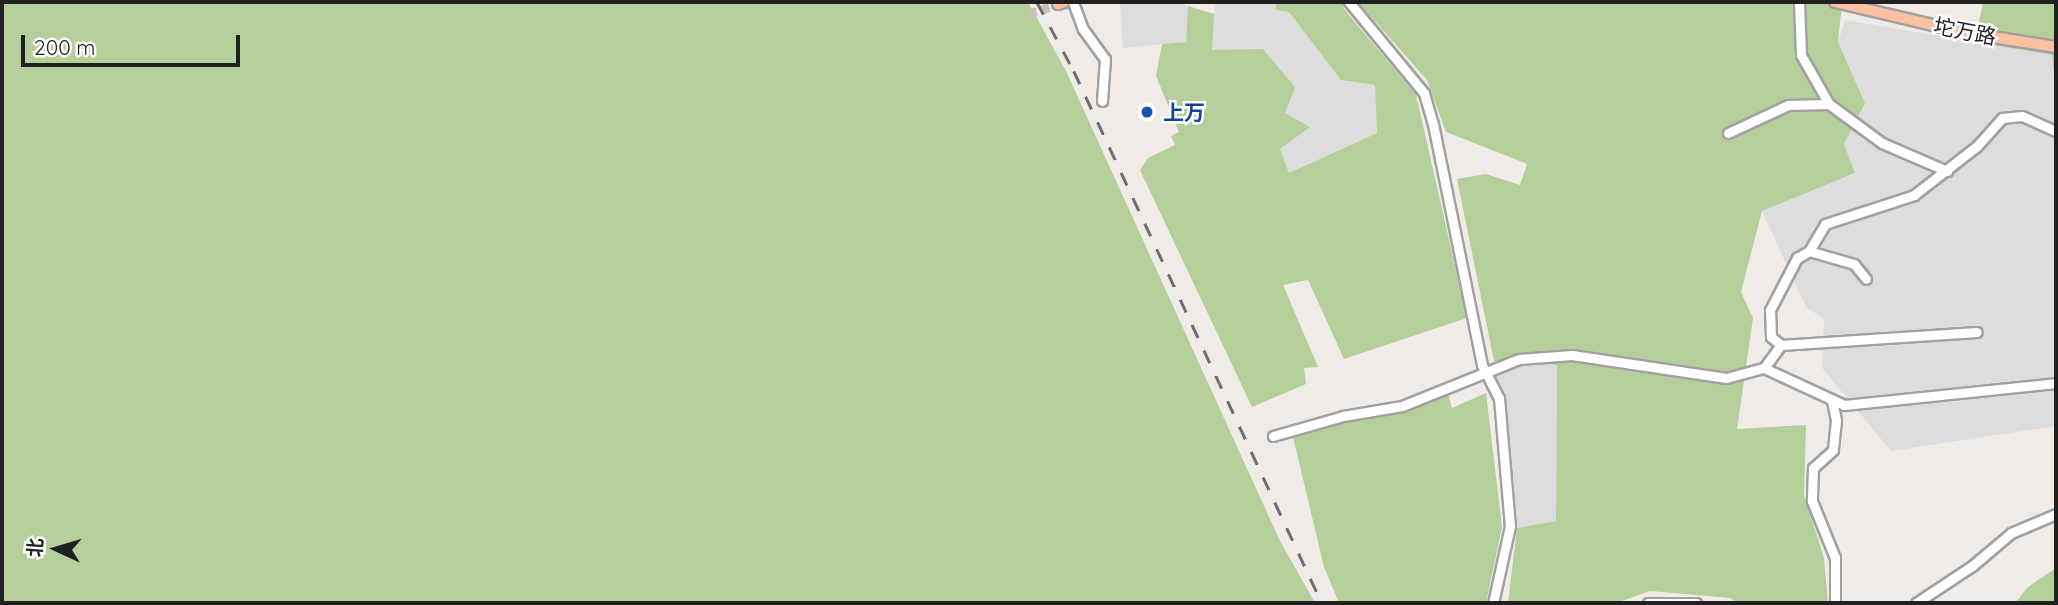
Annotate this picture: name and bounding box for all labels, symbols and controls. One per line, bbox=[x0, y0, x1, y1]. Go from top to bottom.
street label: 坨万路 bbox=[1932, 13, 1998, 49]
scale bar bbox=[24, 21, 243, 65]
text: 200 m bbox=[34, 34, 96, 60]
place label: 上万 bbox=[1163, 99, 1205, 125]
marker: 上万 bbox=[1137, 102, 1157, 122]
north arrow bbox=[21, 514, 91, 584]
text: 北 bbox=[22, 537, 48, 558]

